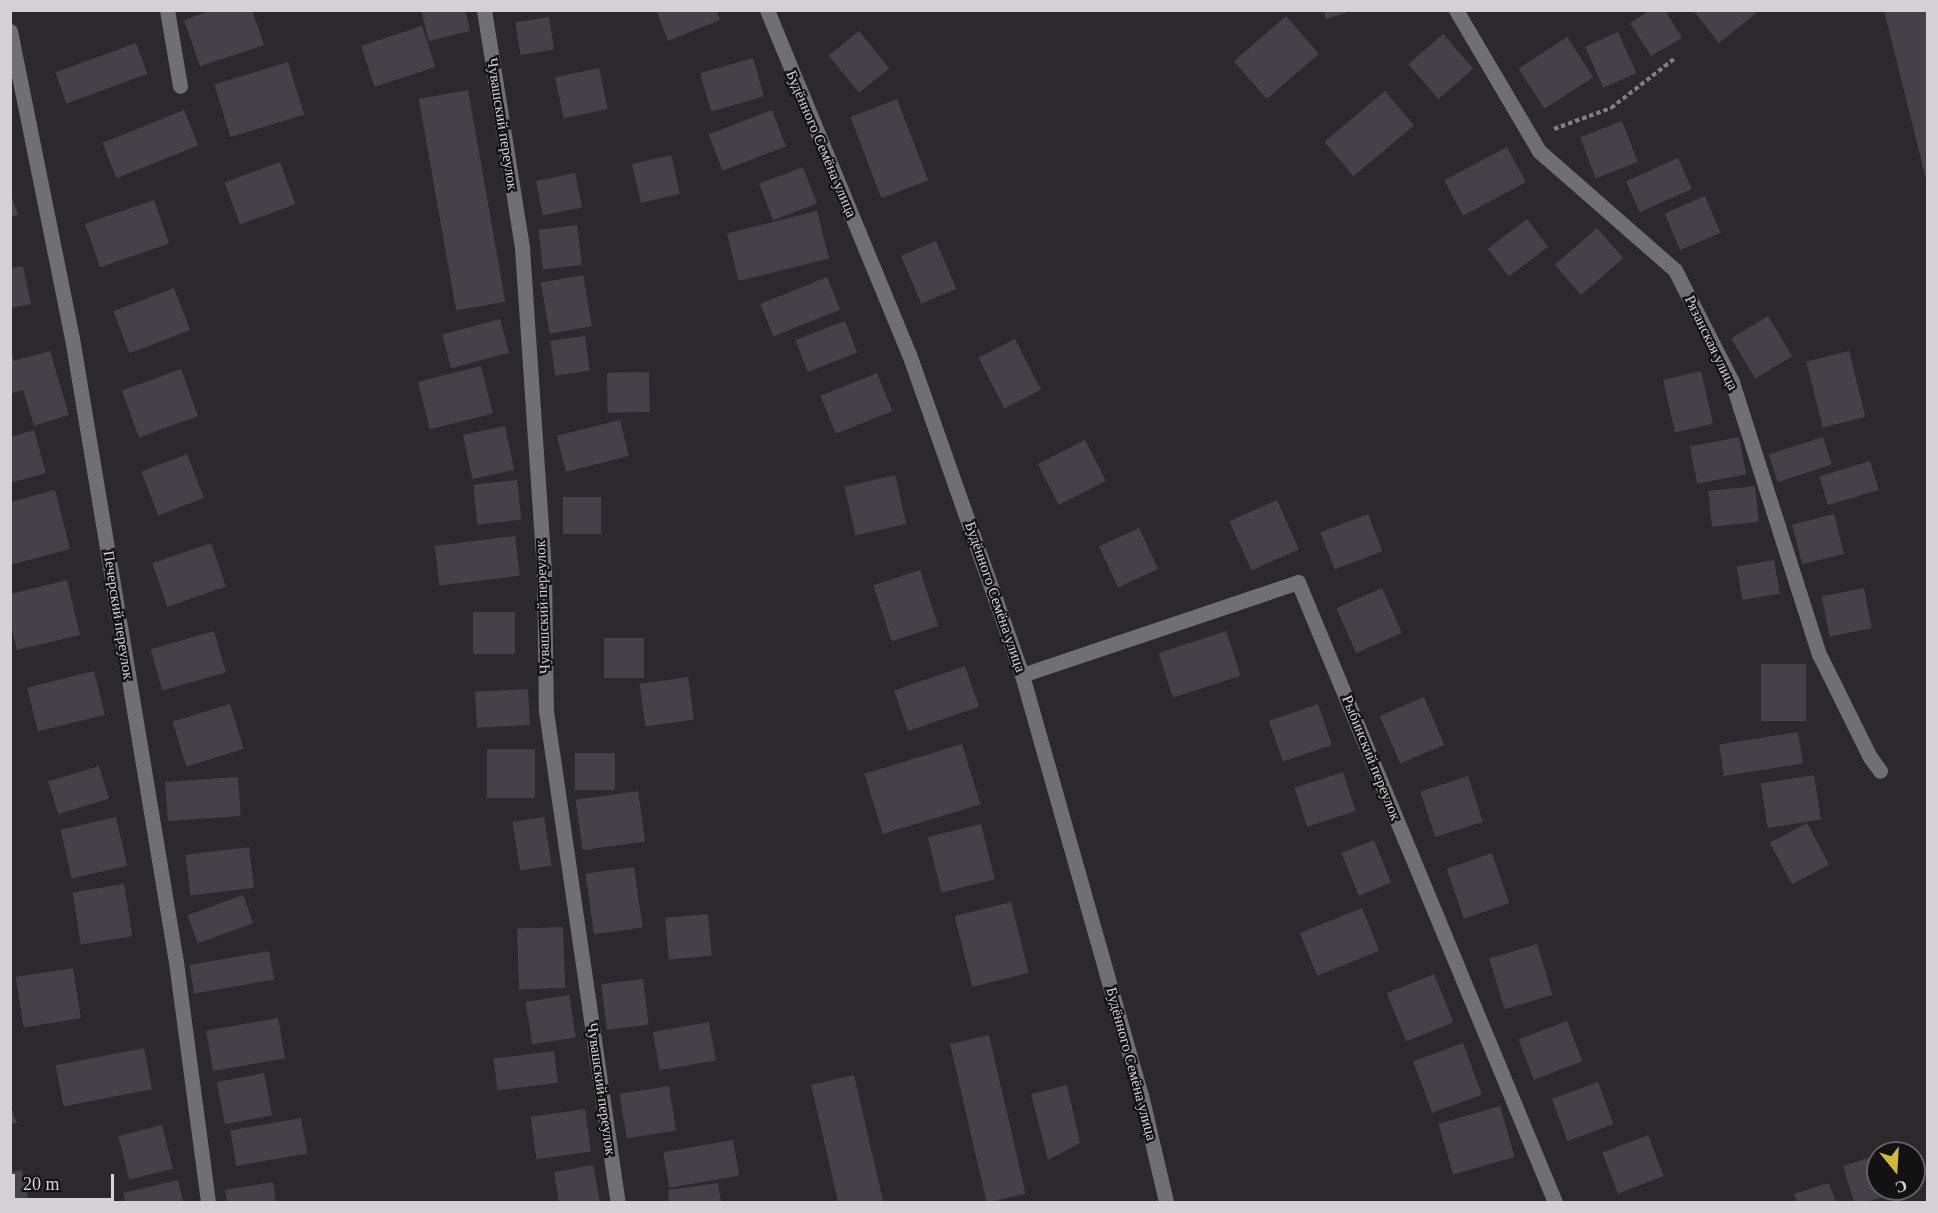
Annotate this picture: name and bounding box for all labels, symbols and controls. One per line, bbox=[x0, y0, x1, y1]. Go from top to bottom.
street label: Чувашский переулок bbox=[483, 57, 521, 191]
street label: Будённого Семёна улица bbox=[782, 68, 860, 220]
street label: Рязанская улица bbox=[1680, 293, 1742, 393]
street label: Будённого Семёна улица bbox=[961, 519, 1029, 675]
street label: Чувашский переулок bbox=[532, 540, 554, 674]
street label: Печерский переулок bbox=[99, 549, 137, 681]
street label: Рыбинский переулок bbox=[1338, 693, 1404, 823]
street label: Будённого Семёна улица bbox=[1102, 985, 1160, 1143]
street label: Чувашский переулок bbox=[583, 1022, 619, 1156]
north arrow bbox=[1866, 1141, 1926, 1201]
scale bar bbox=[15, 1162, 117, 1200]
text: 20 m bbox=[23, 1174, 60, 1194]
text: С bbox=[1893, 1177, 1909, 1197]

